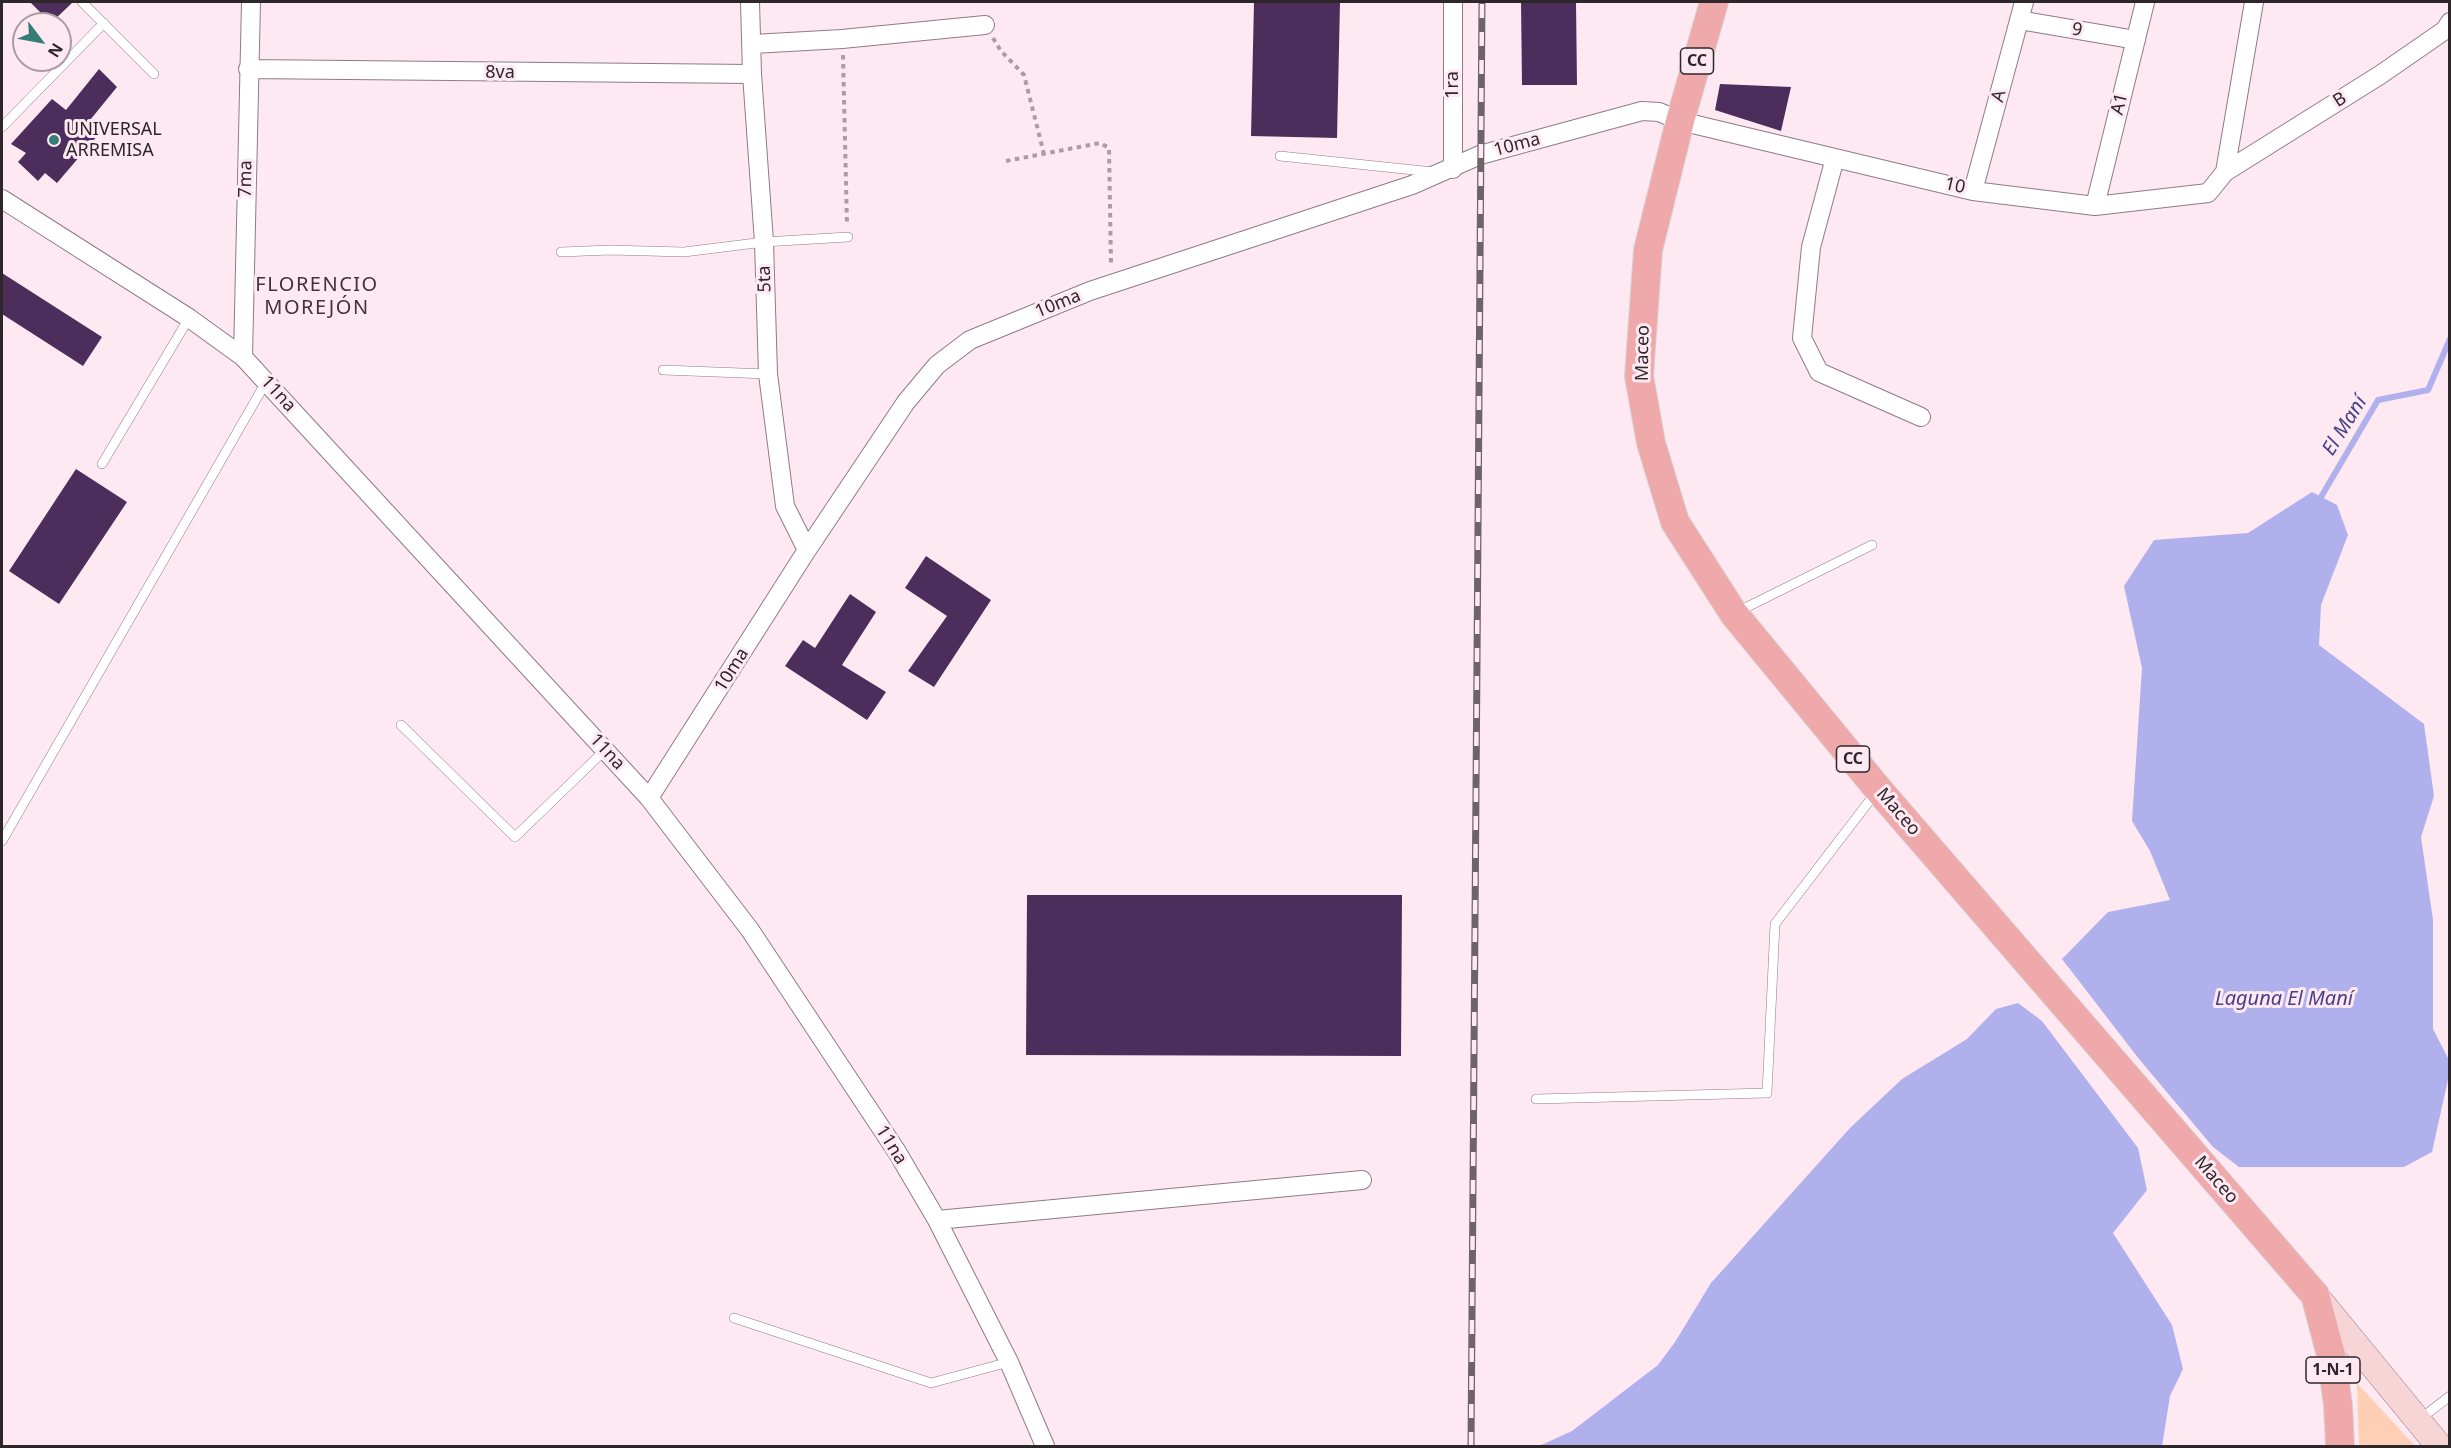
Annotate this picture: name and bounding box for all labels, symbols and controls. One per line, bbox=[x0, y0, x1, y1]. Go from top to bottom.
north arrow bbox=[12, 12, 72, 72]
street label: 9 bbox=[2070, 18, 2084, 42]
text: N bbox=[43, 39, 68, 62]
road number: CC bbox=[1680, 48, 1714, 74]
street label: 8va bbox=[485, 62, 515, 84]
street label: 1ra bbox=[1442, 71, 1464, 99]
street label: A bbox=[1987, 88, 2011, 104]
street label: B bbox=[2329, 88, 2351, 112]
street label: A1 bbox=[2107, 91, 2133, 117]
place label: UNIVERSAL ARREMISA bbox=[66, 119, 162, 162]
street label: 10ma bbox=[1491, 128, 1543, 162]
marker: UNIVERSAL ARREMISA bbox=[47, 133, 61, 147]
street label: 7ma bbox=[235, 160, 257, 198]
street label: 10 bbox=[1943, 173, 1967, 199]
street label: 5ta bbox=[754, 265, 776, 293]
district label: FLORENCIO MOREJÓN bbox=[255, 273, 379, 320]
street label: 10ma bbox=[1032, 285, 1084, 323]
street label: Maceo bbox=[1632, 325, 1654, 381]
street label: 11na bbox=[256, 371, 300, 417]
water label: El Maní bbox=[2317, 392, 2373, 460]
street label: 10ma bbox=[710, 644, 754, 696]
street label: 11na bbox=[585, 729, 629, 775]
road number: CC bbox=[1836, 746, 1870, 772]
street label: Maceo bbox=[1871, 784, 1925, 840]
water label: Laguna El Maní bbox=[2215, 987, 2353, 1011]
street label: 11na bbox=[871, 1122, 911, 1168]
street label: Maceo bbox=[2189, 1152, 2243, 1208]
road number: 1-N-1 bbox=[2306, 1357, 2360, 1383]

